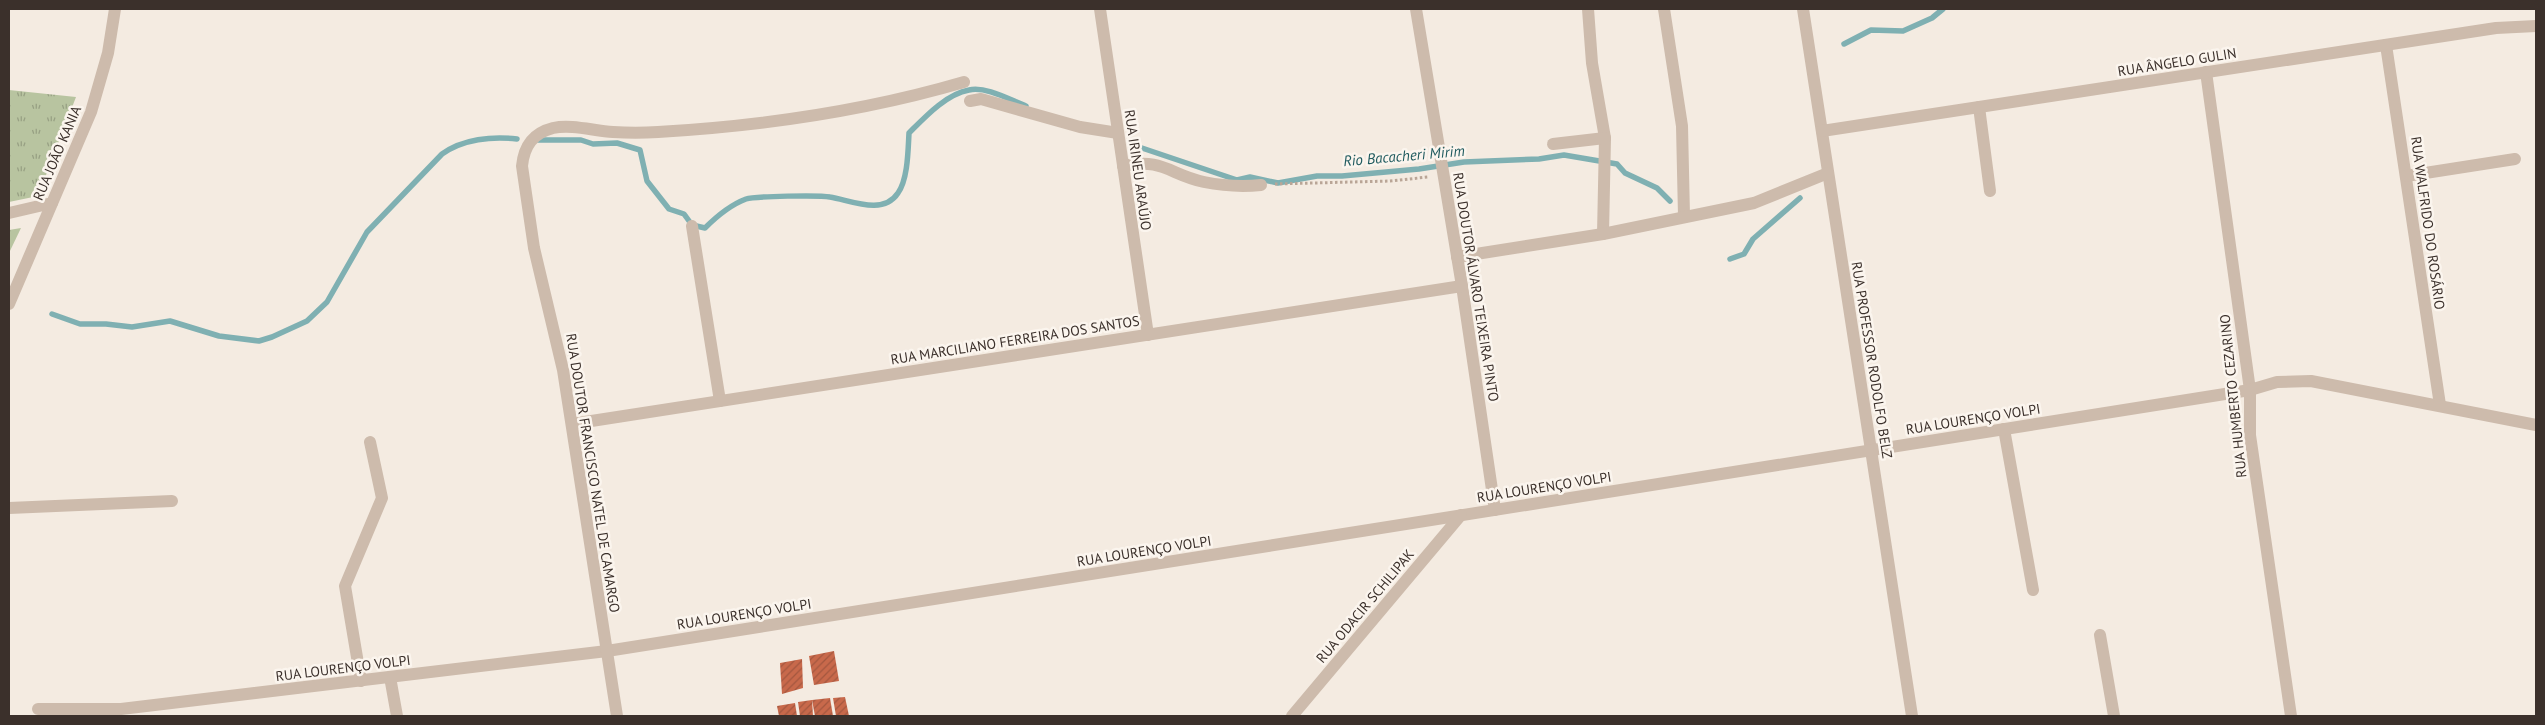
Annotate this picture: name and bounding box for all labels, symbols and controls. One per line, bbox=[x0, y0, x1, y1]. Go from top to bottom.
street label: RUA ÂNGELO GULIN bbox=[2116, 44, 2238, 80]
street label: RUA JOÃO KANIA bbox=[29, 102, 85, 203]
street label: RUA IRINEU ARAÚJO bbox=[1121, 108, 1155, 232]
street label: RUA WALFRIDO DO ROSÁRIO bbox=[2407, 135, 2449, 311]
water label: Rio Bacacheri Mirim bbox=[1342, 141, 1465, 170]
street label: RUA DOUTOR ÁLVARO TEIXEIRA PINTO bbox=[1449, 171, 1503, 403]
street label: RUA PROFESSOR RODOLFO BELZ bbox=[1848, 260, 1897, 460]
street label: RUA MARCILIANO FERREIRA DOS SANTOS bbox=[889, 311, 1141, 369]
street label: RUA HUMBERTO CEZARINO bbox=[2215, 313, 2251, 479]
street label: RUA DOUTOR FRANCISCO NATEL DE CAMARGO bbox=[562, 332, 624, 614]
street label: RUA LOURENÇO VOLPI bbox=[1904, 399, 2042, 439]
street label: RUA LOURENÇO VOLPI bbox=[1475, 467, 1613, 507]
street label: RUA LOURENÇO VOLPI bbox=[1075, 531, 1213, 571]
street label: RUA ODACIR SCHILIPAK bbox=[1312, 545, 1418, 667]
street label: RUA LOURENÇO VOLPI bbox=[675, 594, 813, 634]
street label: RUA LOURENÇO VOLPI bbox=[274, 651, 412, 685]

